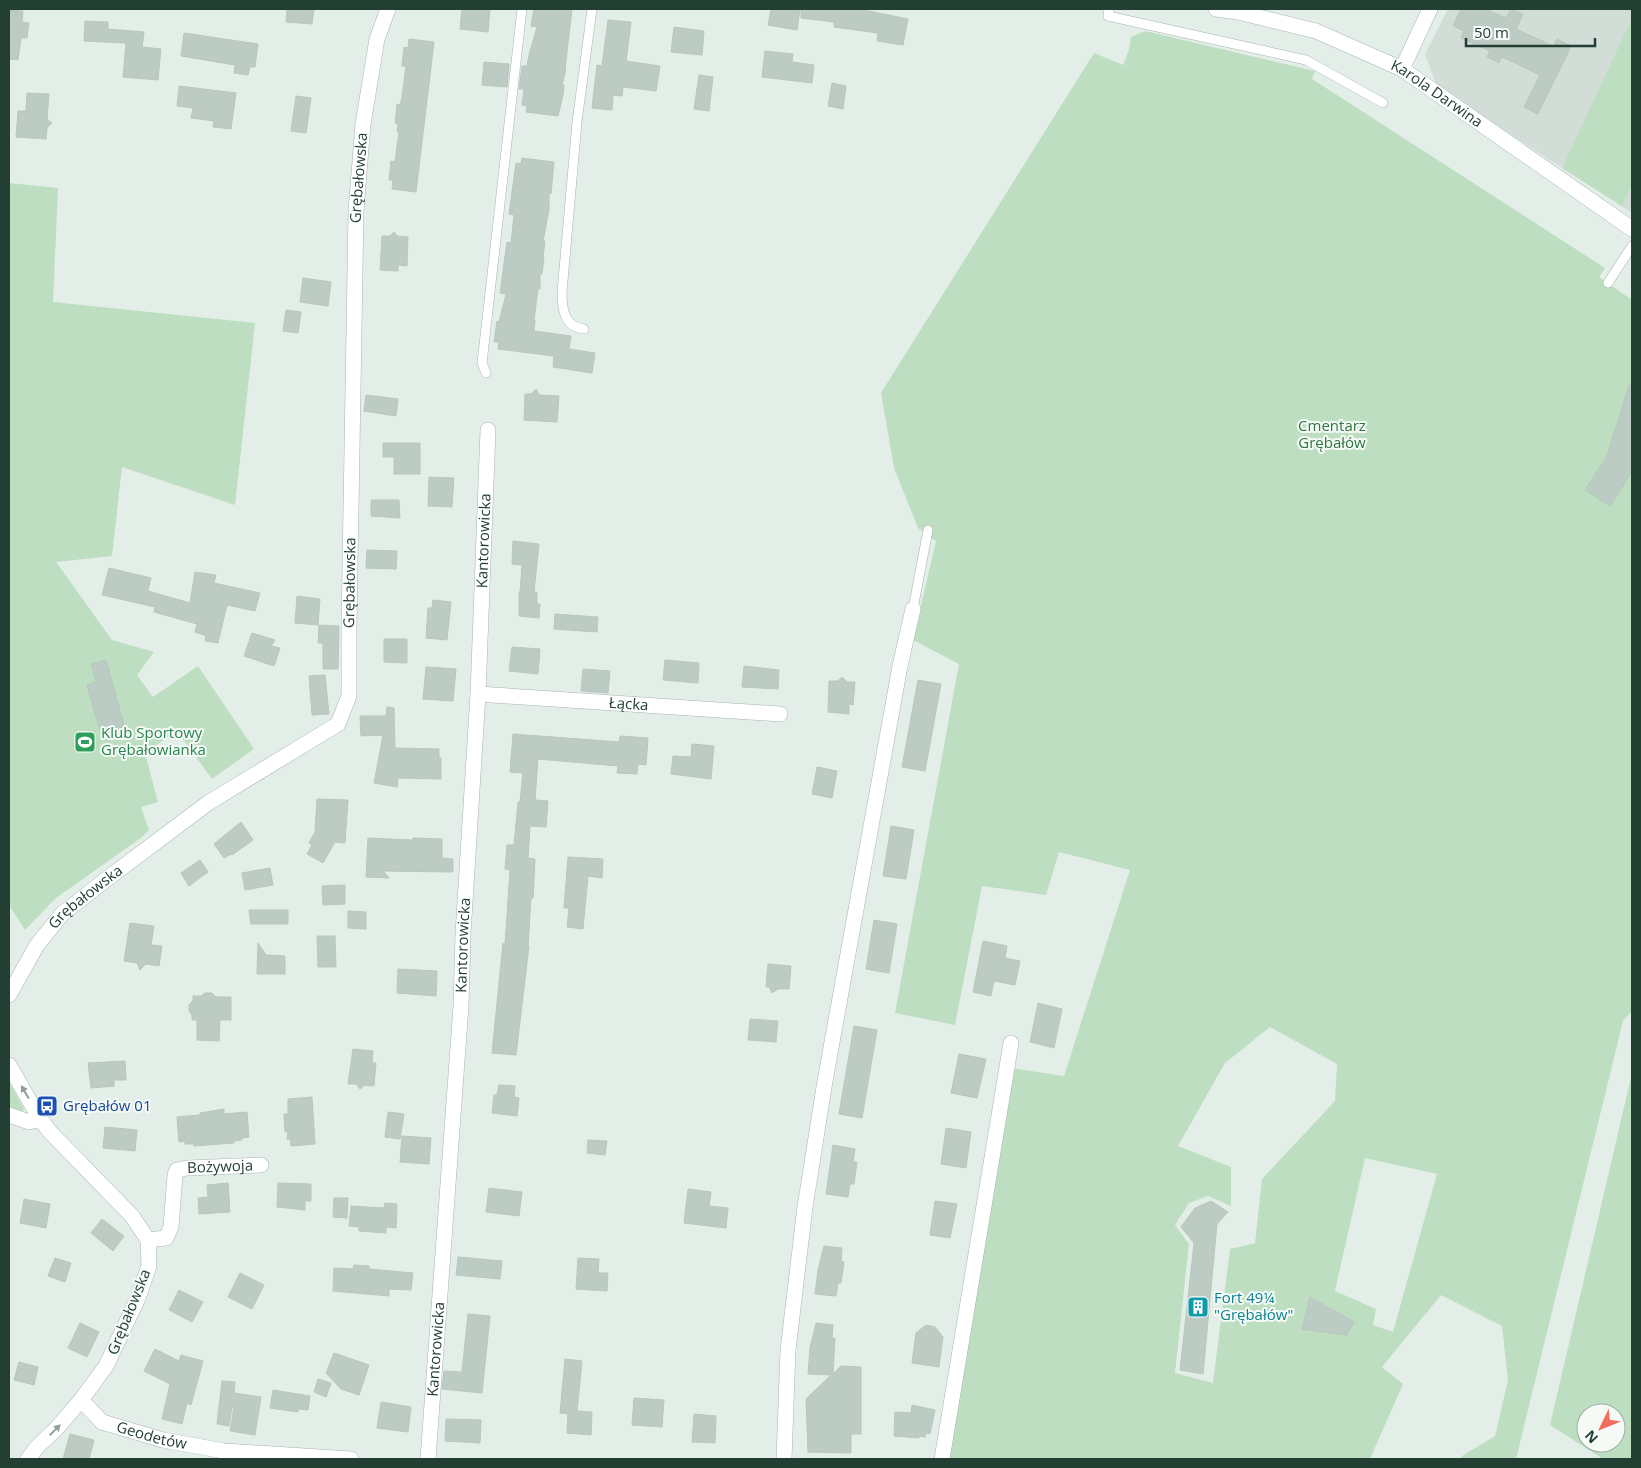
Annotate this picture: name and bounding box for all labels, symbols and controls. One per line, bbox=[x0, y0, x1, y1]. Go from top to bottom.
scale bar bbox=[1466, 15, 1595, 47]
text: 50 m bbox=[1474, 22, 1509, 42]
street label: Karola Darwina bbox=[1388, 54, 1487, 131]
street label: Grębałowska bbox=[345, 132, 371, 223]
park label: Cmentarz Grębałów bbox=[1298, 415, 1366, 452]
street label: Kantorowicka bbox=[471, 493, 495, 589]
street label: Grębałowska bbox=[338, 537, 360, 628]
street label: Łącka bbox=[608, 692, 649, 714]
place label: Klub Sportowy Grębałowianka bbox=[101, 722, 206, 759]
sports icon: Klub Sportowy Grębałowianka bbox=[73, 730, 97, 754]
street label: Grębałowska bbox=[43, 860, 126, 933]
street label: Kantorowicka bbox=[450, 897, 474, 993]
one-way arrow bbox=[20, 1085, 29, 1099]
bus stop icon: Grębałów 01 bbox=[35, 1094, 59, 1118]
place label: Grębałów 01 bbox=[63, 1095, 151, 1115]
street label: Bożywoja bbox=[187, 1154, 253, 1177]
street label: Grębałowska bbox=[102, 1266, 154, 1357]
place label: Fort 49¼ "Grębałów" bbox=[1214, 1287, 1293, 1324]
building icon: Fort 49¼ "Grębałów" bbox=[1186, 1295, 1210, 1319]
street label: Kantorowicka bbox=[422, 1301, 448, 1397]
north arrow bbox=[1576, 1403, 1626, 1453]
street label: Geodetów bbox=[114, 1416, 189, 1453]
one-way arrow bbox=[48, 1424, 60, 1436]
text: N bbox=[1580, 1427, 1602, 1448]

